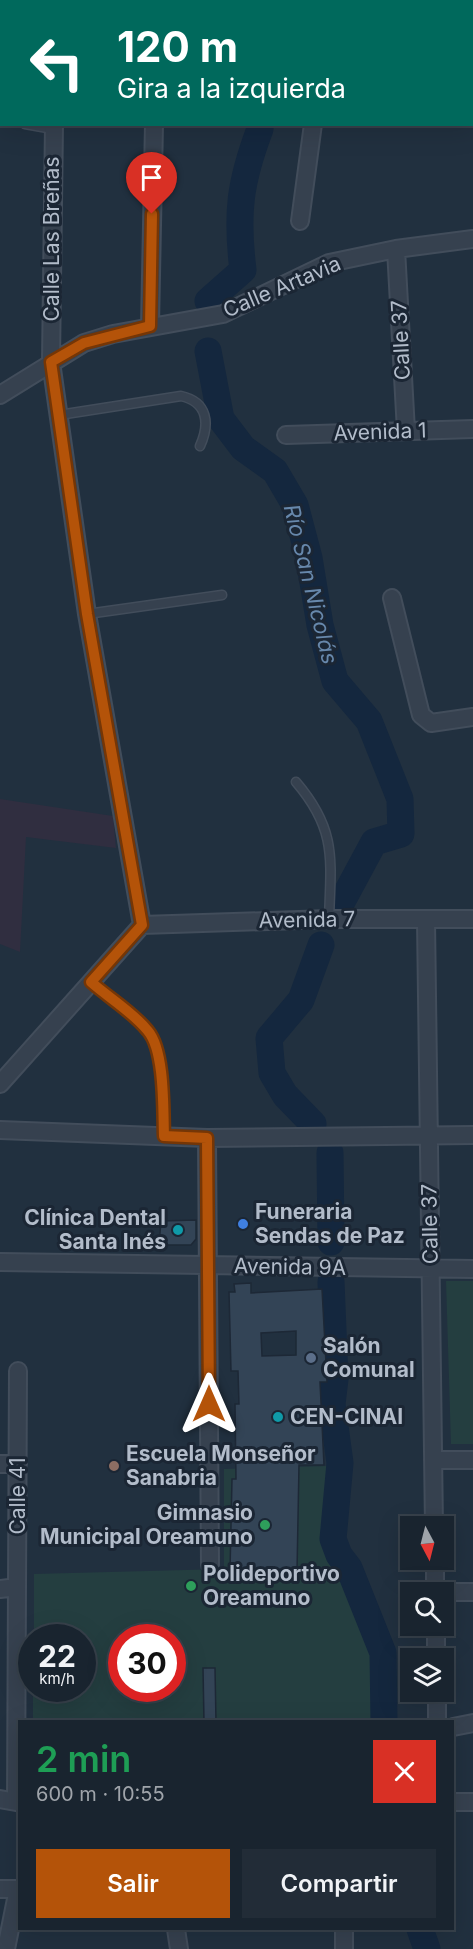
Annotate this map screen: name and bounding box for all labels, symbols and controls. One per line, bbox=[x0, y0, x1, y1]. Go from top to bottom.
text: 120 m bbox=[117, 21, 238, 72]
icon: left bbox=[18, 24, 96, 102]
text: Gira a la izquierda bbox=[117, 72, 346, 105]
pin bbox=[126, 152, 177, 214]
street label: Calle Las Breñas bbox=[39, 157, 64, 321]
icon: arrive bbox=[135, 161, 168, 194]
street label: Calle Artavia bbox=[219, 251, 344, 323]
street label: Calle 37 bbox=[386, 299, 415, 381]
street label: Avenida 1 bbox=[333, 417, 427, 446]
water label: Río San Nicolás bbox=[279, 501, 343, 667]
street label: Avenida 7 bbox=[258, 906, 356, 933]
street label: Calle 37 bbox=[416, 1184, 443, 1264]
place label: Funeraria Sendas de Paz bbox=[255, 1199, 405, 1248]
place label: Clínica Dental Santa Inés bbox=[24, 1205, 166, 1254]
marker: Funeraria Sendas de Paz bbox=[236, 1217, 250, 1231]
marker: Clínica Dental Santa Inés bbox=[171, 1223, 185, 1237]
street label: Avenida 9A bbox=[234, 1253, 346, 1280]
place label: Salón Comunal bbox=[323, 1333, 415, 1382]
marker: Salón Comunal bbox=[304, 1351, 318, 1365]
position arrow bbox=[177, 1372, 241, 1436]
place label: CEN-CINAI bbox=[290, 1404, 403, 1429]
marker: CEN-CINAI bbox=[271, 1410, 285, 1424]
place label: Escuela Monseñor Sanabria bbox=[126, 1441, 316, 1490]
street label: Calle 41 bbox=[5, 1457, 30, 1535]
marker: Escuela Monseñor Sanabria bbox=[107, 1459, 121, 1473]
place label: Gimnasio Municipal Oreamuno bbox=[40, 1500, 253, 1549]
north arrow bbox=[400, 1516, 454, 1570]
map controls bbox=[400, 1516, 454, 1702]
marker: Gimnasio Municipal Oreamuno bbox=[258, 1518, 272, 1532]
place label: Polideportivo Oreamuno bbox=[203, 1561, 340, 1610]
marker: Polideportivo Oreamuno bbox=[184, 1579, 198, 1593]
button: search bbox=[400, 1582, 454, 1636]
speed limit sign: 30 bbox=[108, 1624, 186, 1702]
text: 22 bbox=[38, 1638, 76, 1674]
button: layers bbox=[400, 1648, 454, 1702]
text: km/h bbox=[39, 1669, 75, 1688]
text: 2 min bbox=[36, 1737, 131, 1781]
button: close bbox=[373, 1740, 436, 1803]
text: 600 m · 10:55 bbox=[36, 1782, 165, 1806]
button: Salir bbox=[36, 1849, 230, 1918]
button: Compartir bbox=[242, 1849, 436, 1918]

